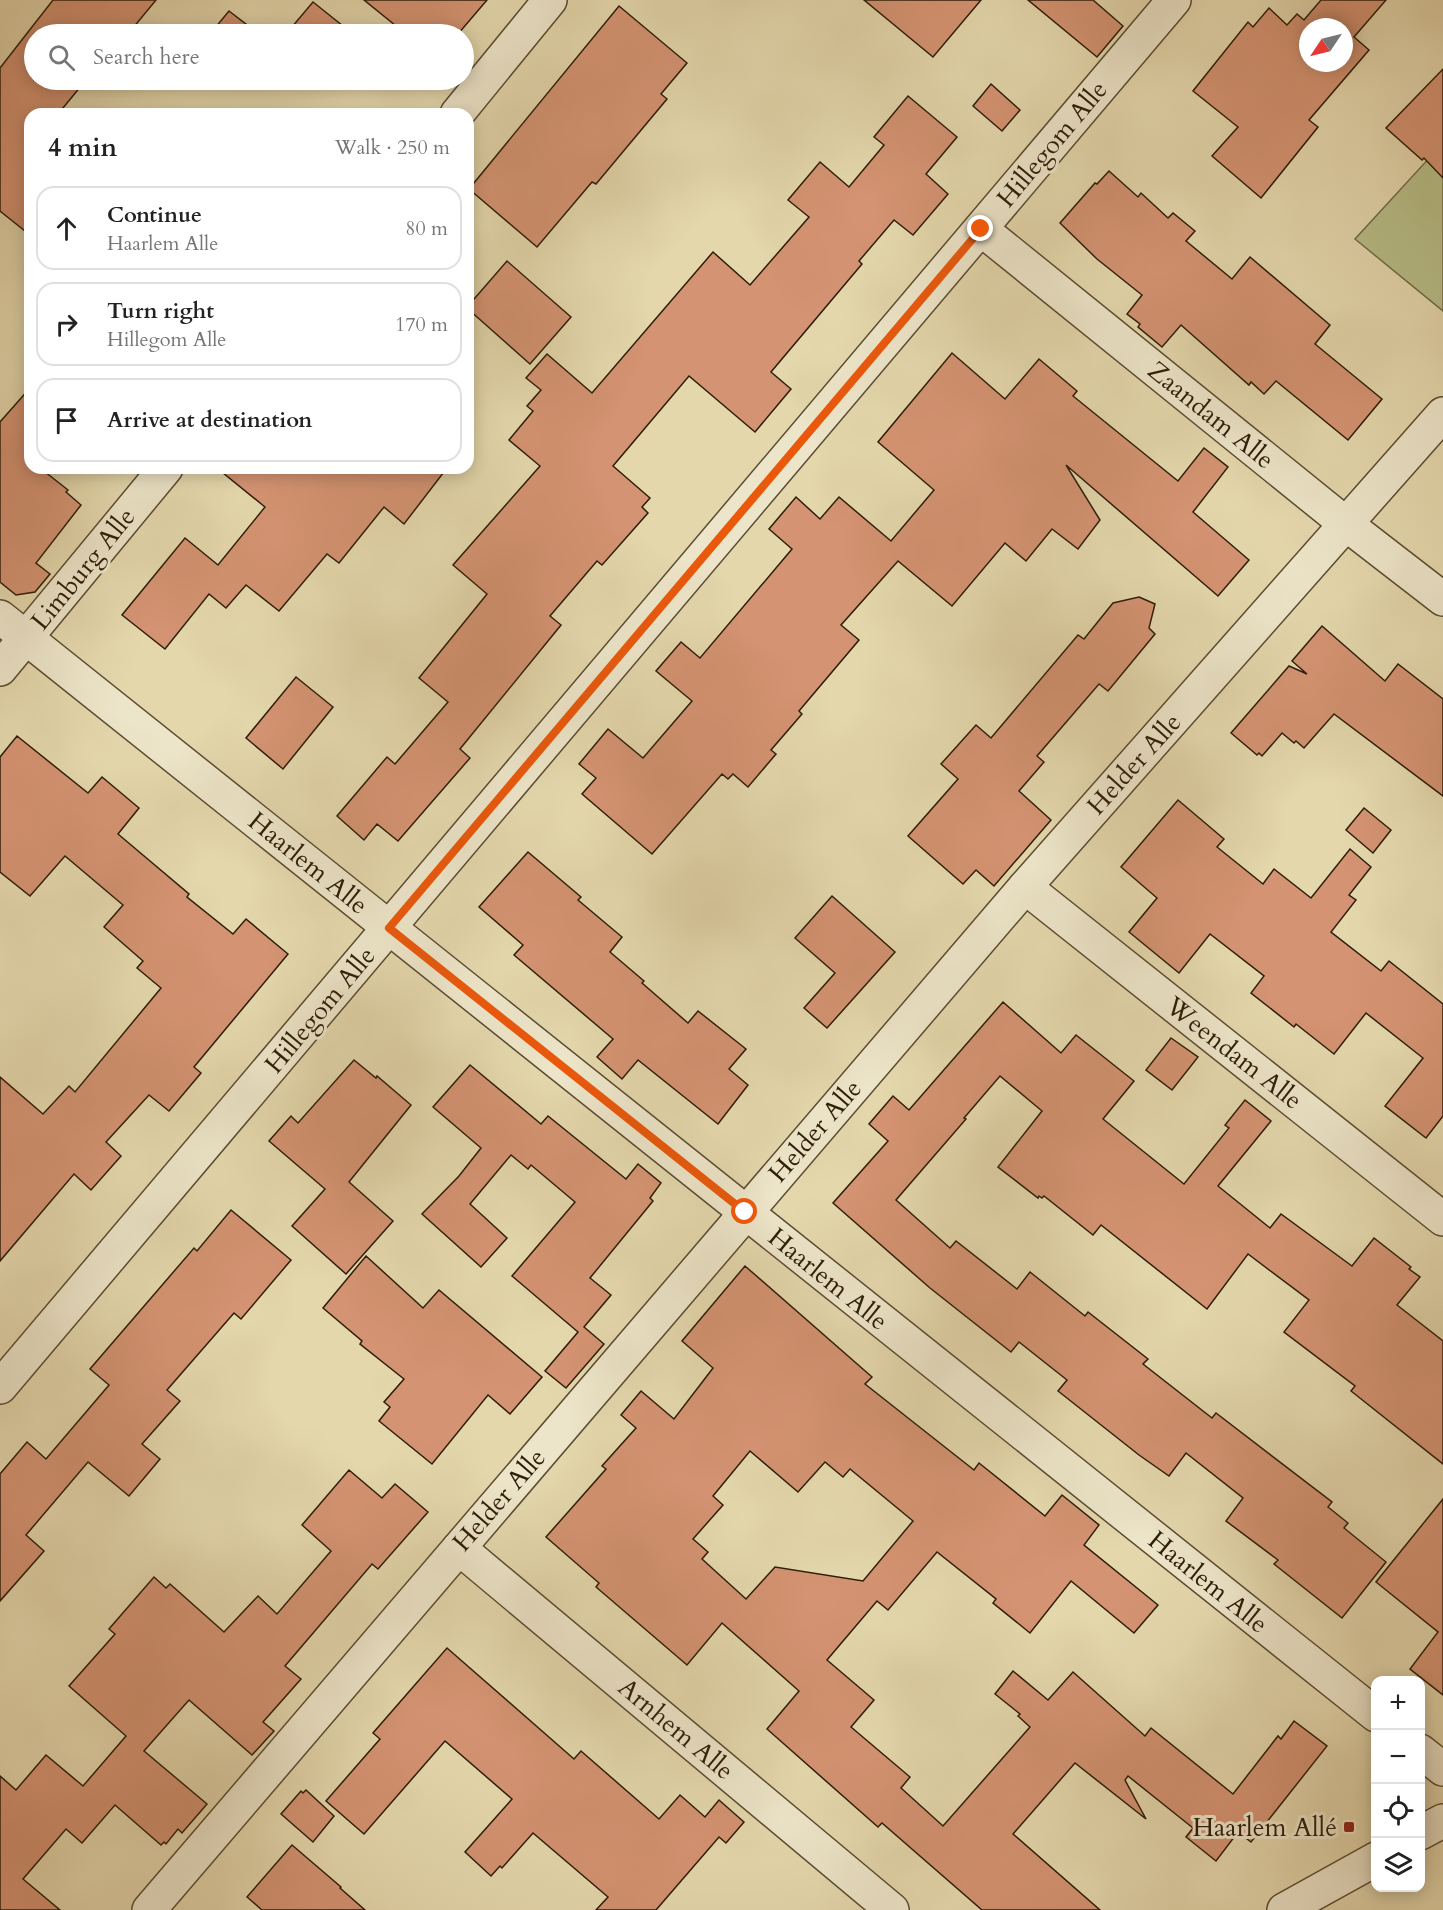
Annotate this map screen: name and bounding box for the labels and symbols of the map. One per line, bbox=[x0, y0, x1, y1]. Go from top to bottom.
north arrow bbox=[1299, 18, 1353, 72]
street label: Hillegom Alle bbox=[989, 73, 1115, 215]
route end bbox=[967, 215, 993, 241]
street label: Zaandam Alle bbox=[1140, 353, 1282, 477]
street label: Limburg Alle bbox=[23, 501, 143, 637]
street label: Helder Alle bbox=[1079, 706, 1189, 822]
street label: Haarlem Alle bbox=[241, 804, 375, 922]
street label: Hillegom Alle bbox=[257, 939, 383, 1081]
street label: Weendam Alle bbox=[1158, 988, 1310, 1117]
street label: Helder Alle bbox=[761, 1072, 869, 1190]
route start bbox=[731, 1198, 757, 1224]
street label: Haarlem Alle bbox=[761, 1220, 895, 1338]
street label: Helder Alle bbox=[445, 1441, 553, 1559]
street label: Haarlem Alle bbox=[1141, 1523, 1275, 1641]
street label: Arnhem Alle bbox=[611, 1670, 741, 1788]
place label: Haarlem Allé bbox=[1192, 1810, 1337, 1845]
marker: Haarlem Allé bbox=[1342, 1820, 1356, 1834]

